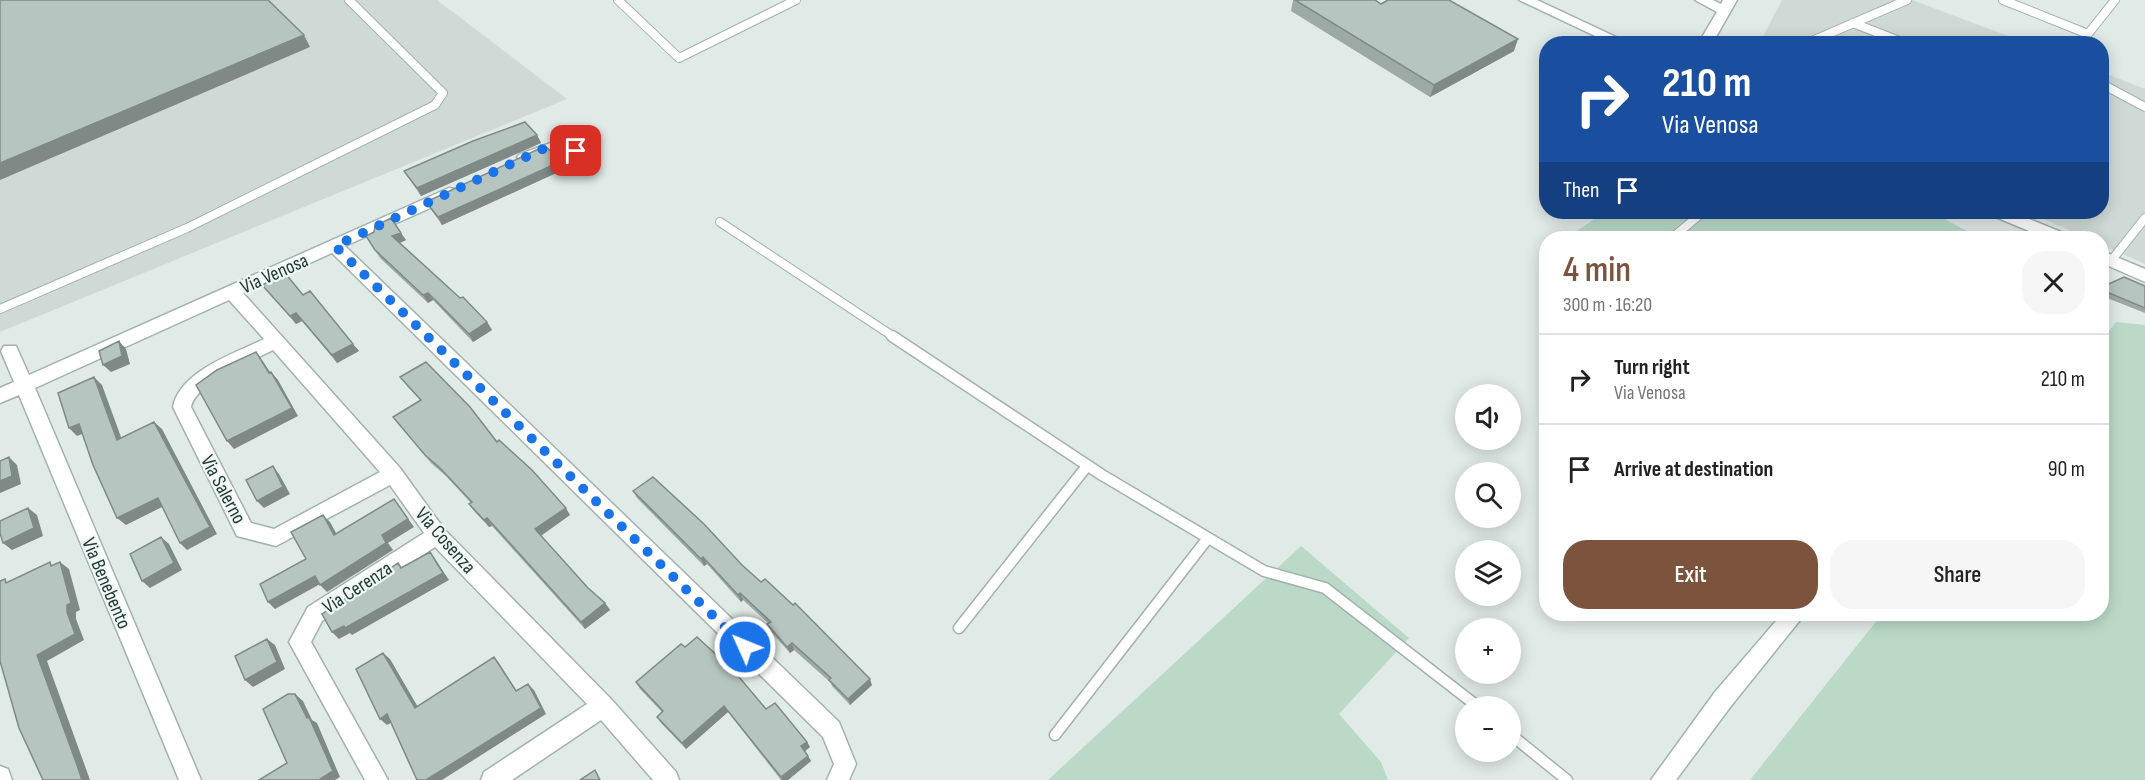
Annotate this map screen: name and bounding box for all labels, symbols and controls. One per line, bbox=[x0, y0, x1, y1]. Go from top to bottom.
text: 210 m bbox=[1662, 58, 1751, 109]
icon: right bbox=[1563, 60, 1641, 138]
text: Via Venosa bbox=[1662, 109, 1759, 141]
pin bbox=[550, 125, 601, 176]
icon: arrive bbox=[559, 134, 592, 167]
icon: arrive bbox=[1611, 174, 1644, 207]
text: Then bbox=[1563, 177, 1599, 204]
street label: Via Venosa bbox=[237, 248, 312, 299]
text: 4 min bbox=[1563, 249, 1631, 292]
button: close bbox=[2022, 251, 2085, 314]
text: 300 m · 16:20 bbox=[1563, 293, 1652, 317]
text: Turn right bbox=[1614, 354, 1690, 381]
icon: right bbox=[1563, 363, 1596, 396]
text: 210 m bbox=[2041, 366, 2085, 393]
text: Via Venosa bbox=[1614, 381, 1686, 405]
map controls bbox=[1455, 384, 1521, 762]
button: sound bbox=[1455, 384, 1521, 450]
street label: Via Salerno bbox=[195, 451, 251, 528]
icon: arrive bbox=[1563, 453, 1596, 486]
text: Arrive at destination bbox=[1614, 456, 1773, 483]
text: 90 m bbox=[2048, 456, 2085, 483]
button: search bbox=[1455, 462, 1521, 528]
street label: Via Cosenza bbox=[410, 503, 481, 579]
street label: Via Benebento bbox=[76, 534, 136, 632]
button: layers bbox=[1455, 540, 1521, 606]
button: Exit bbox=[1563, 540, 1818, 609]
button: Share bbox=[1830, 540, 2085, 609]
street label: Via Cerenza bbox=[318, 557, 397, 619]
position arrow bbox=[713, 615, 777, 679]
button: + bbox=[1455, 618, 1521, 684]
button: − bbox=[1455, 696, 1521, 762]

